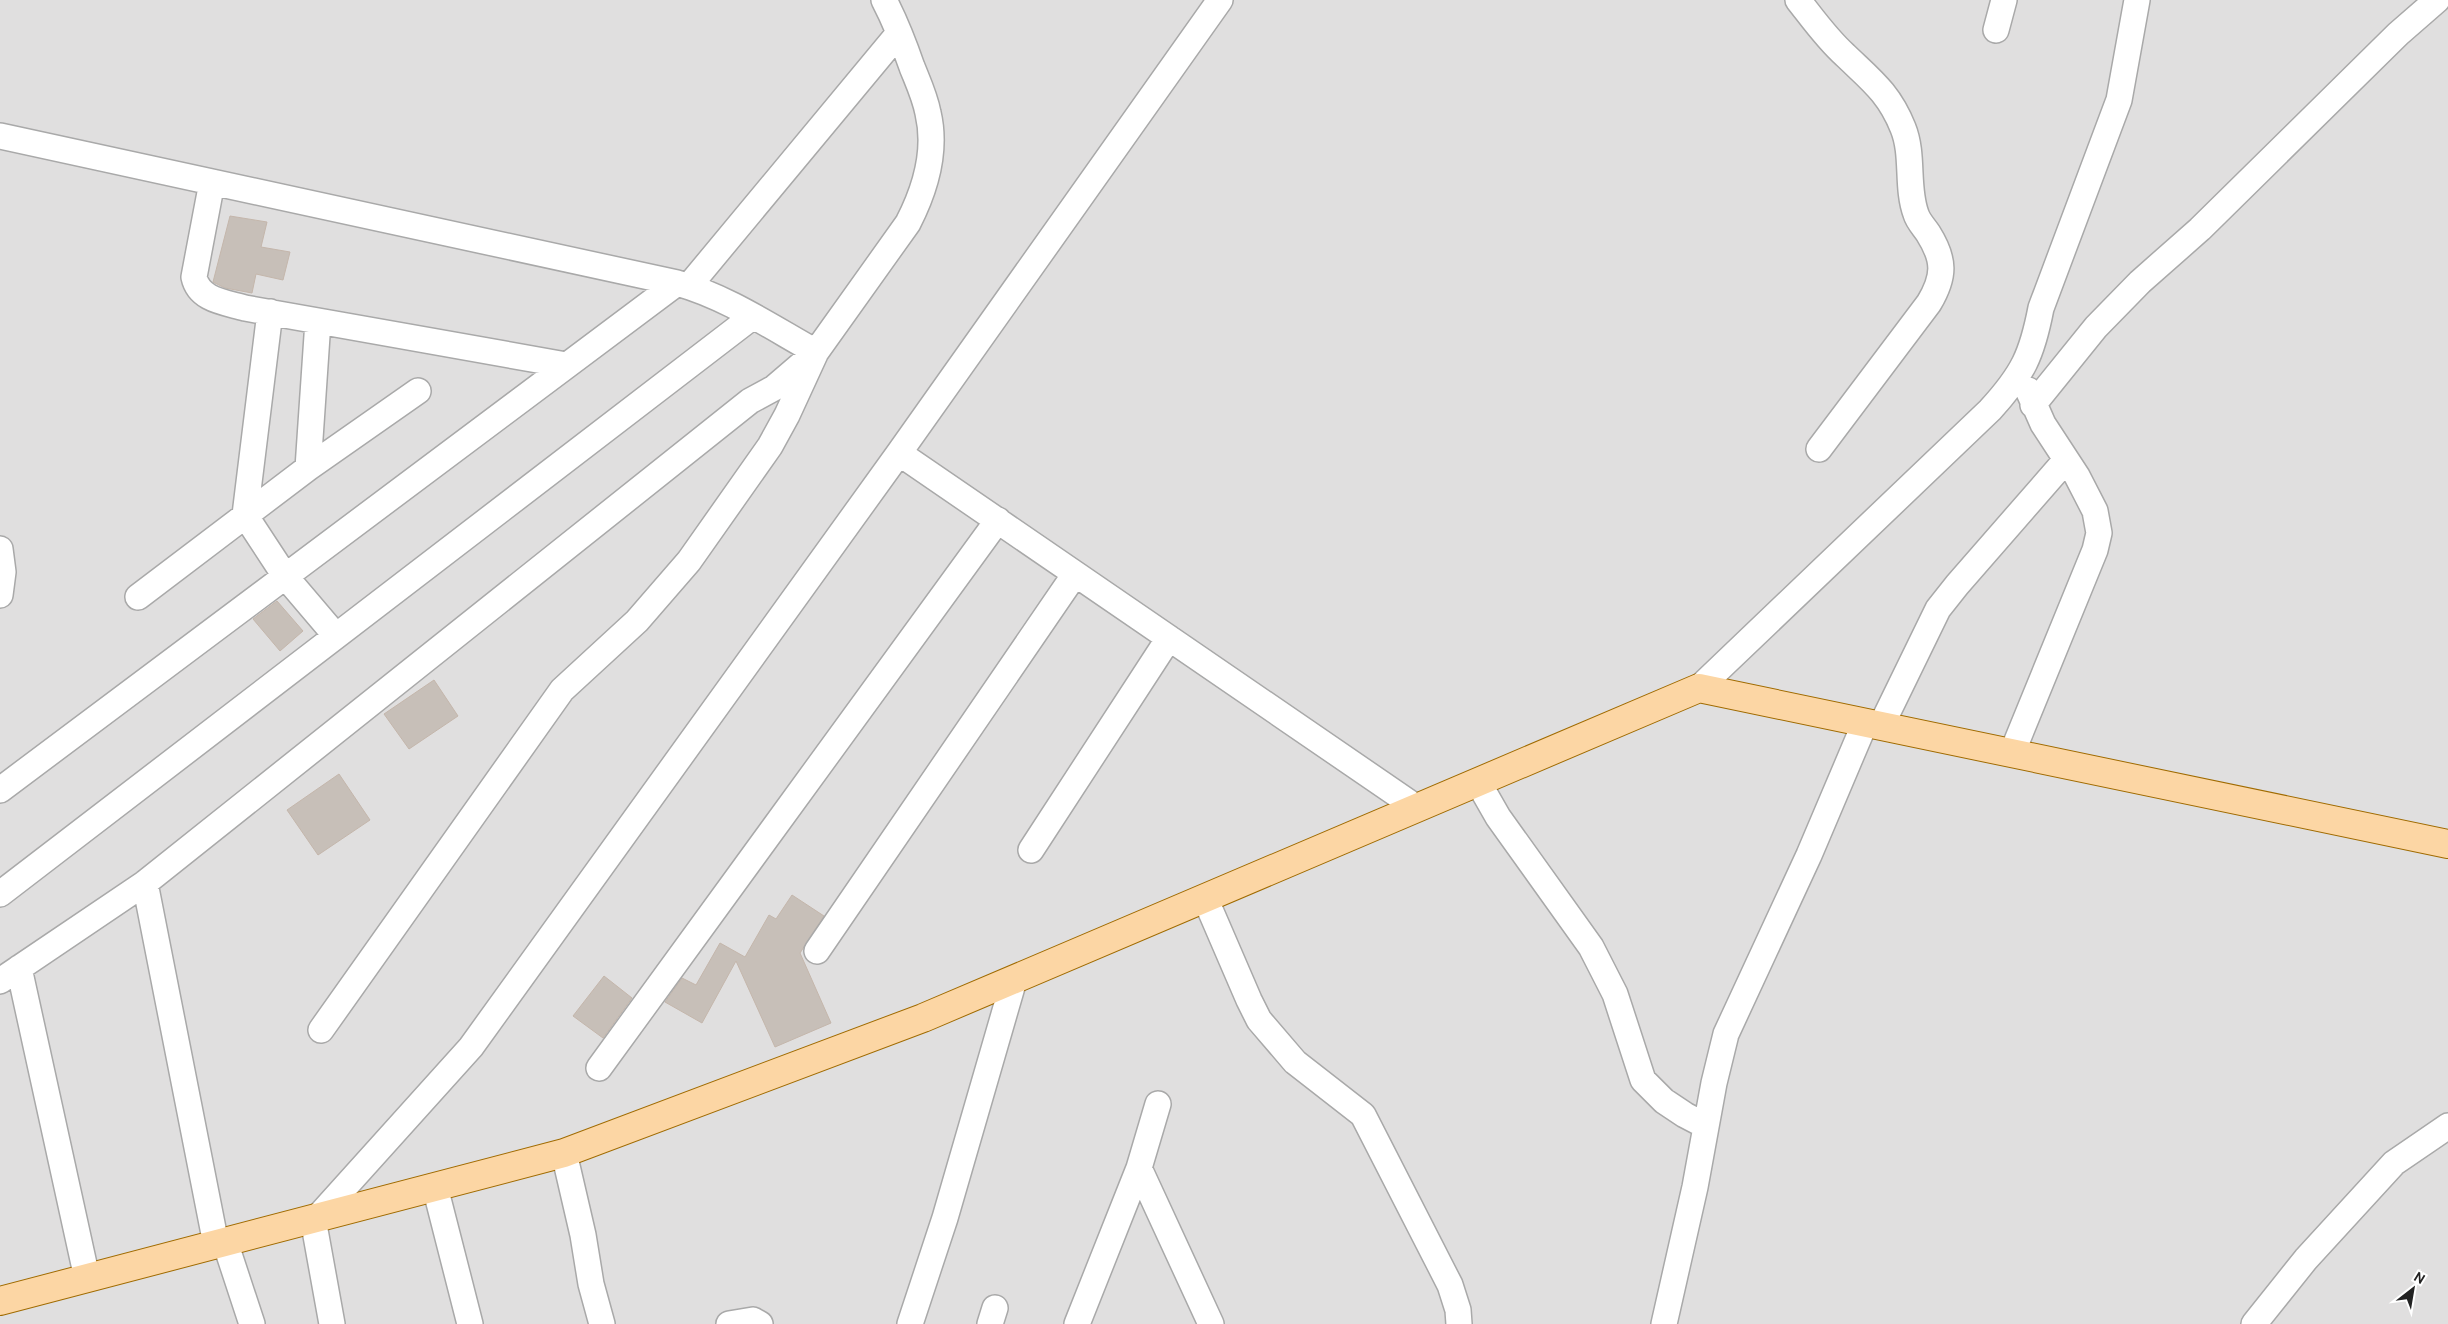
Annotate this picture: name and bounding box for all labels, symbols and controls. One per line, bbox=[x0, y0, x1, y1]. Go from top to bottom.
north arrow bbox=[2388, 1264, 2438, 1314]
text: N bbox=[2411, 1268, 2429, 1288]

